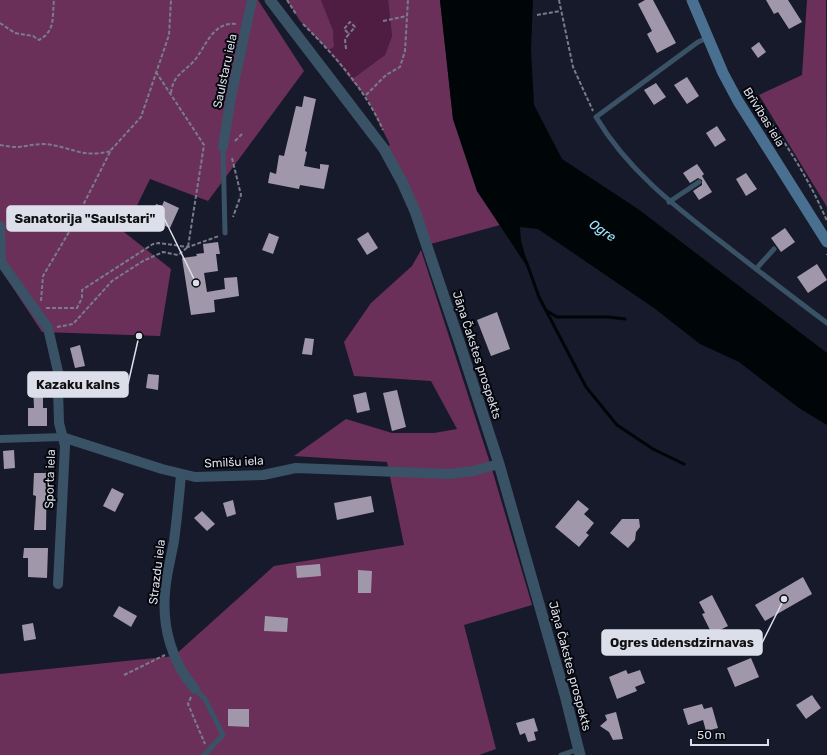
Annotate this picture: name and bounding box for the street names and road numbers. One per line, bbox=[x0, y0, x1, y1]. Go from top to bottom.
street label: Saulstaru iela bbox=[210, 33, 240, 109]
street label: Brīvības iela bbox=[740, 85, 788, 149]
street label: Jāņa Čakstes prospekts bbox=[450, 289, 504, 421]
street label: Sporta iela bbox=[42, 449, 58, 509]
street label: Smilšu iela bbox=[204, 453, 264, 471]
street label: Strazdu iela bbox=[146, 539, 168, 605]
street label: Jāņa Čakstes prospekts bbox=[546, 600, 594, 732]

